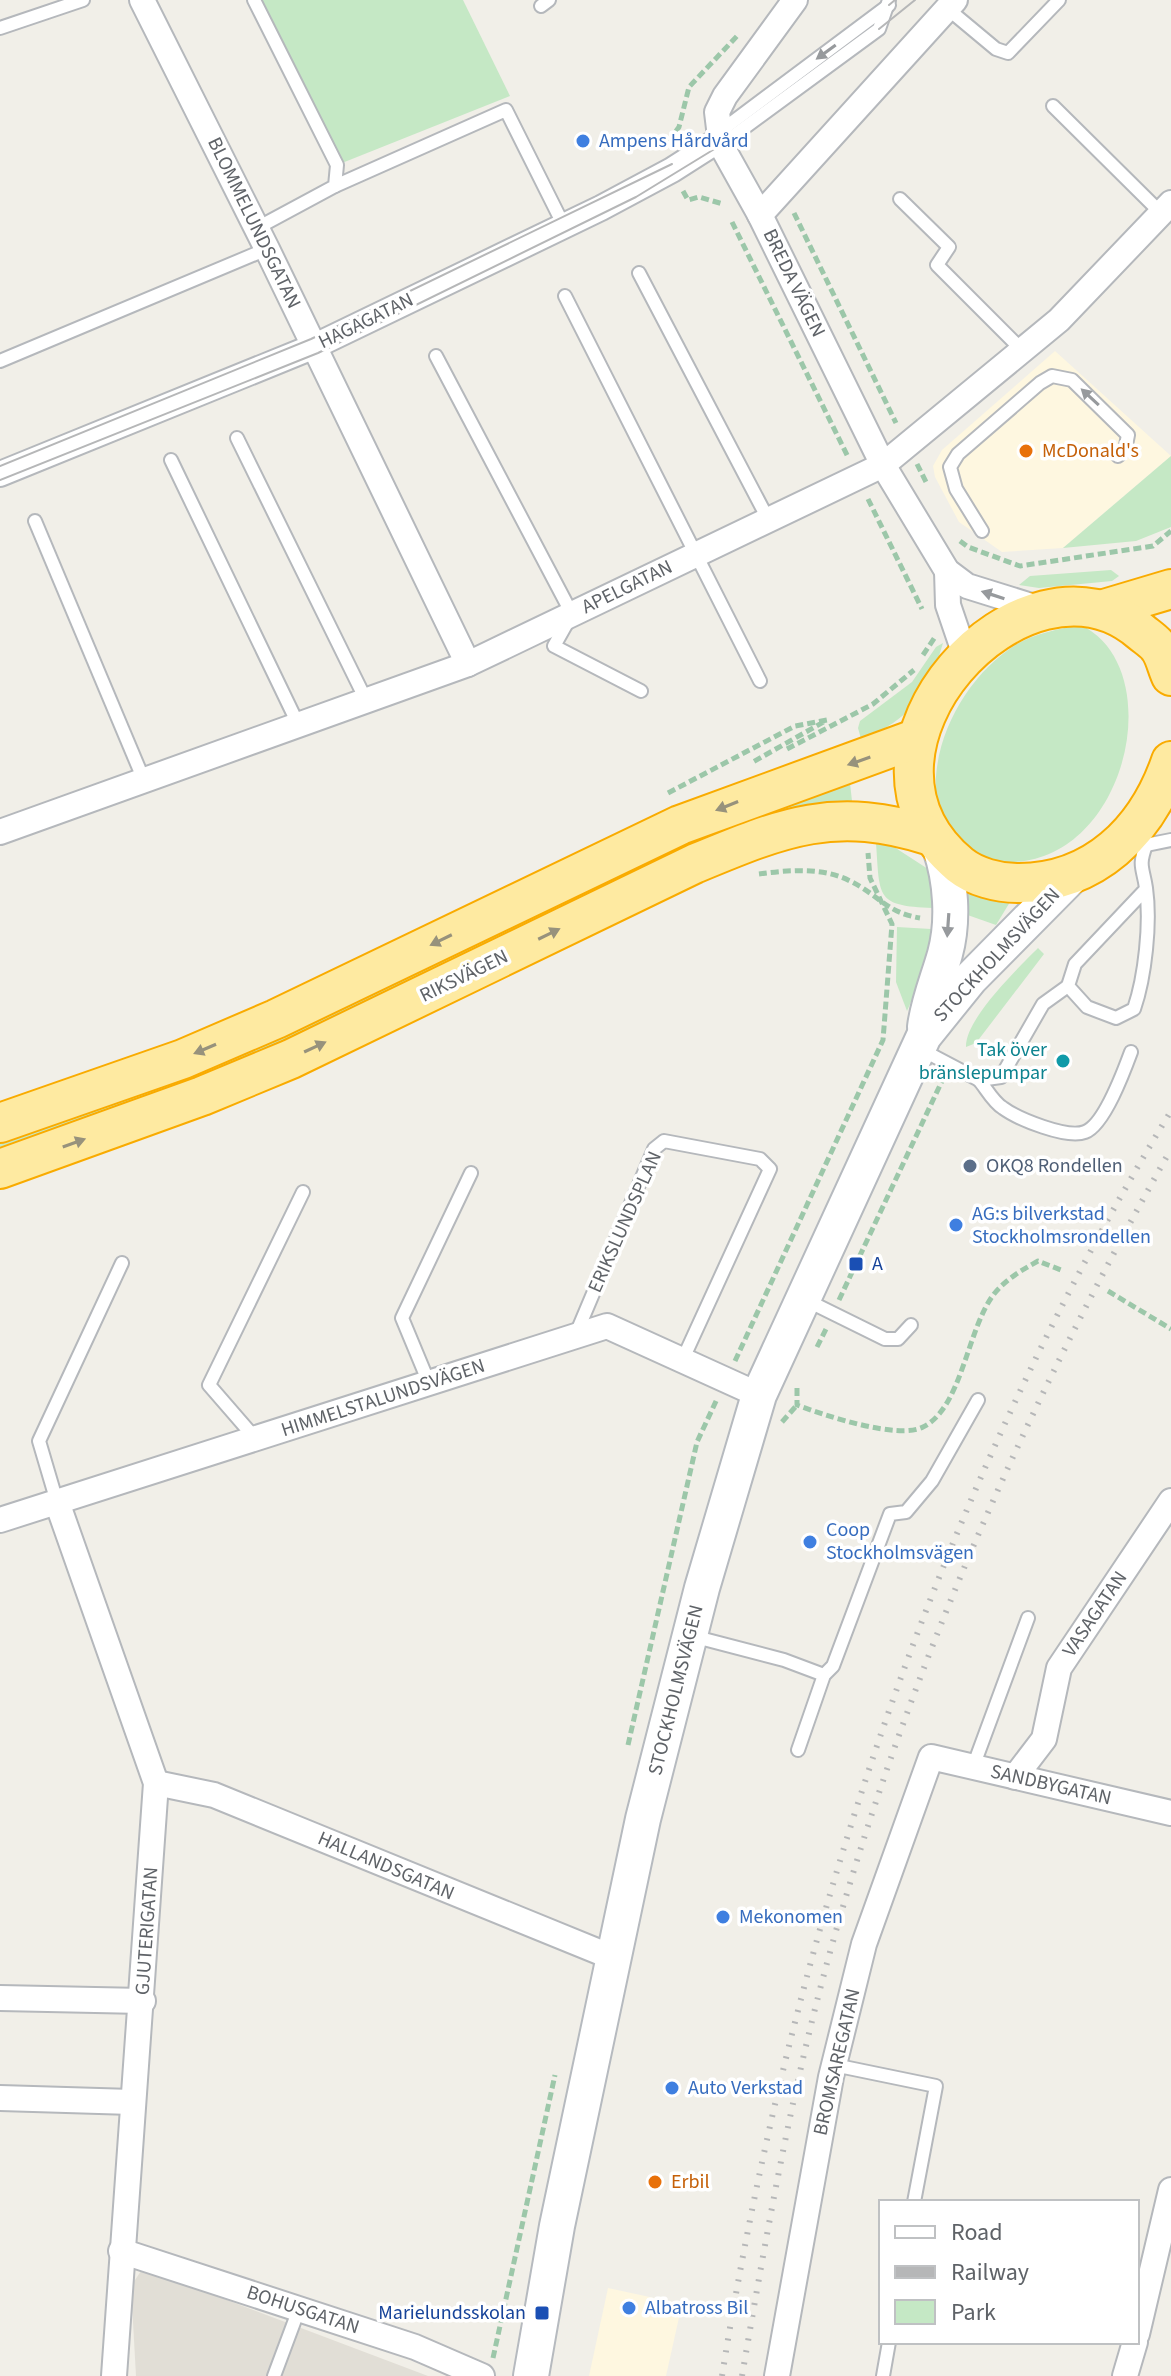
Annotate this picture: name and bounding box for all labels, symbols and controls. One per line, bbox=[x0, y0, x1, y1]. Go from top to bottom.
one-way arrow bbox=[816, 43, 836, 59]
place label: Ampens Hårdvård bbox=[599, 127, 749, 155]
marker: Ampens Hårdvård bbox=[574, 132, 592, 150]
street label: BLOMMELUNDSGATAN bbox=[200, 133, 308, 313]
street label: BREDA VÄGEN bbox=[756, 224, 832, 342]
street label: HAGAGATAN bbox=[314, 286, 418, 356]
one-way arrow bbox=[1081, 389, 1100, 407]
place label: McDonald's bbox=[1042, 437, 1139, 465]
marker: McDonald's bbox=[1017, 442, 1035, 460]
street label: APELGATAN bbox=[577, 553, 677, 621]
one-way arrow bbox=[981, 588, 1005, 600]
one-way arrow bbox=[846, 755, 870, 767]
one-way arrow bbox=[715, 800, 739, 813]
street label: STOCKHOLMSVÄGEN bbox=[927, 882, 1067, 1028]
one-way arrow bbox=[941, 913, 954, 938]
one-way arrow bbox=[538, 927, 561, 941]
one-way arrow bbox=[430, 934, 453, 947]
street label: RIKSVÄGEN bbox=[415, 943, 513, 1009]
place label: Tak över bränslepumpar bbox=[919, 1036, 1047, 1087]
one-way arrow bbox=[304, 1041, 327, 1054]
one-way arrow bbox=[194, 1043, 217, 1056]
marker: Tak över bränslepumpar bbox=[1054, 1052, 1072, 1070]
one-way arrow bbox=[62, 1136, 86, 1148]
street label: ERIKSLUNDSPLAN bbox=[581, 1147, 669, 1297]
place label: OKQ8 Rondellen bbox=[986, 1152, 1123, 1180]
marker: OKQ8 Rondellen bbox=[961, 1157, 979, 1175]
place label: AG:s bilverkstad Stockholmsrondellen bbox=[972, 1200, 1151, 1251]
marker: AG:s bilverkstad Stockholmsrondellen bbox=[947, 1216, 965, 1234]
place label: A bbox=[872, 1250, 883, 1278]
marker: A bbox=[847, 1255, 865, 1273]
street label: HIMMELSTALUNDSVÄGEN bbox=[278, 1352, 488, 1444]
place label: Coop Stockholmsvägen bbox=[826, 1516, 974, 1567]
marker: Coop Stockholmsvägen bbox=[801, 1533, 819, 1551]
street label: VASAGATAN bbox=[1056, 1566, 1134, 1662]
street label: STOCKHOLMSVÄGEN bbox=[641, 1602, 711, 1778]
street label: SANDBYGATAN bbox=[988, 1757, 1114, 1813]
street label: HALLANDSGATAN bbox=[313, 1825, 459, 1907]
street label: GJUTERIGATAN bbox=[129, 1866, 165, 1996]
place label: Mekonomen bbox=[739, 1903, 843, 1931]
marker: Mekonomen bbox=[714, 1908, 732, 1926]
street label: BROMSAREGATAN bbox=[806, 1986, 868, 2138]
place label: Auto Verkstad bbox=[688, 2074, 803, 2102]
marker: Auto Verkstad bbox=[663, 2079, 681, 2097]
place label: Erbil bbox=[671, 2168, 710, 2196]
marker: Erbil bbox=[646, 2173, 664, 2191]
legend bbox=[879, 2200, 1139, 2344]
text: Road bbox=[951, 2215, 1003, 2250]
text: Railway bbox=[951, 2255, 1029, 2290]
street label: BOHUSGATAN bbox=[243, 2279, 363, 2341]
place label: Albatross Bil bbox=[645, 2294, 748, 2322]
text: Park bbox=[951, 2295, 996, 2330]
place label: Marielundsskolan bbox=[378, 2299, 526, 2327]
marker: Albatross Bil bbox=[620, 2299, 638, 2317]
marker: Marielundsskolan bbox=[533, 2304, 551, 2322]

